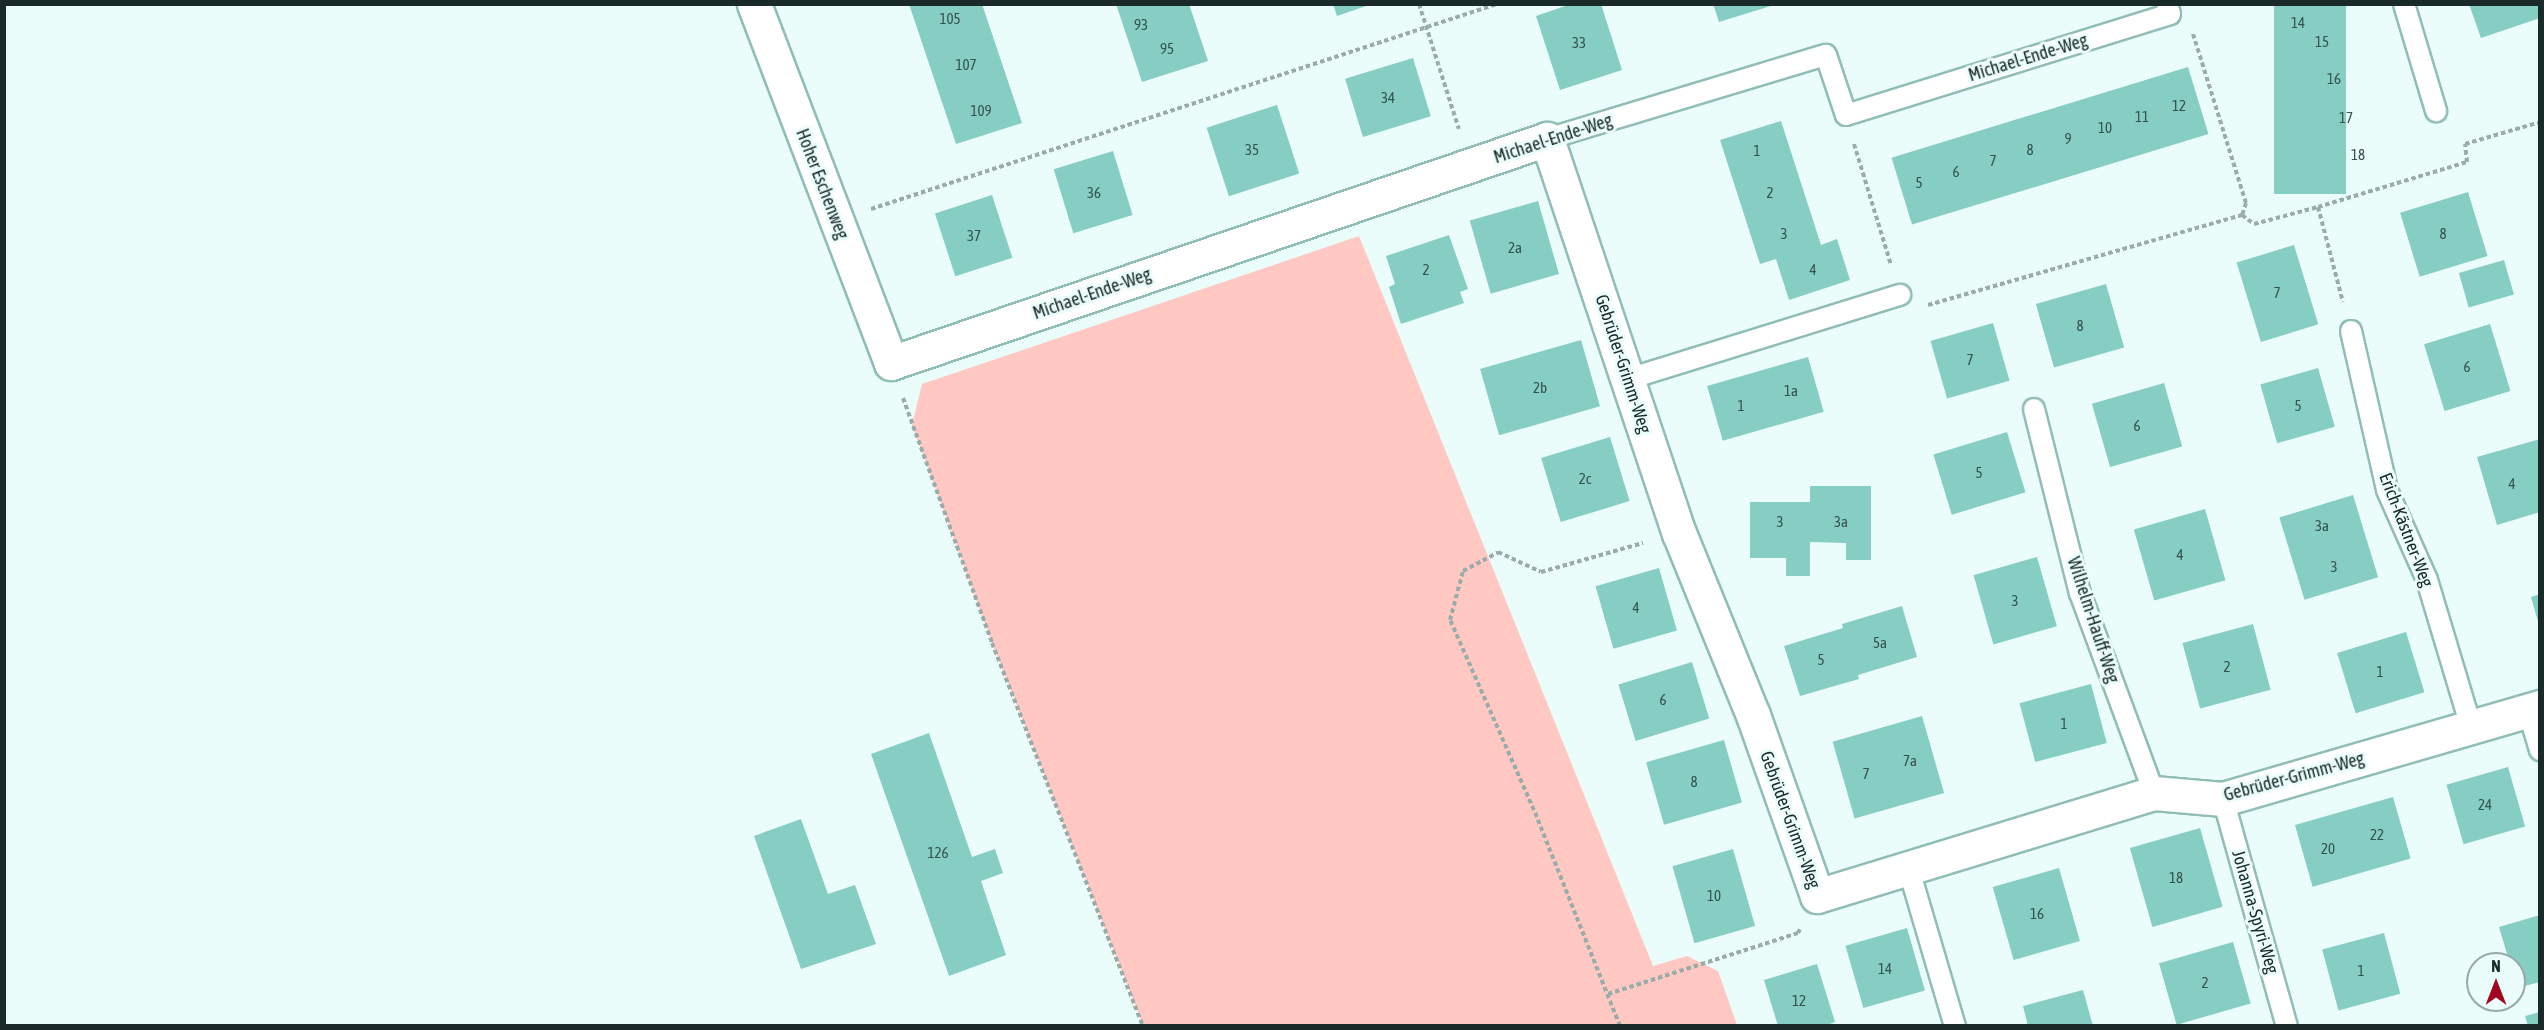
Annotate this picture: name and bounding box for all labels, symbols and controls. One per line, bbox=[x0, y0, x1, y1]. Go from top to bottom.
house number: 105 bbox=[939, 10, 961, 28]
house number: 14 bbox=[2291, 14, 2305, 32]
house number: 93 bbox=[1134, 16, 1148, 34]
street label: Michael-Ende-Weg bbox=[1966, 30, 2090, 86]
house number: 15 bbox=[2315, 33, 2329, 51]
house number: 33 bbox=[1572, 34, 1586, 52]
house number: 95 bbox=[1160, 40, 1174, 58]
house number: 107 bbox=[955, 56, 977, 74]
house number: 16 bbox=[2327, 70, 2341, 88]
house number: 34 bbox=[1381, 89, 1395, 107]
house number: 12 bbox=[2172, 97, 2186, 115]
house number: 109 bbox=[970, 102, 992, 120]
house number: 11 bbox=[2135, 108, 2149, 126]
house number: 17 bbox=[2339, 109, 2353, 127]
street label: Michael-Ende-Weg bbox=[1491, 110, 1615, 168]
house number: 10 bbox=[2098, 119, 2112, 137]
street label: Hoher Eschenweg bbox=[791, 126, 853, 242]
house number: 9 bbox=[2064, 130, 2072, 148]
house number: 35 bbox=[1245, 141, 1259, 159]
house number: 8 bbox=[2026, 141, 2034, 159]
house number: 1 bbox=[1753, 142, 1761, 160]
house number: 18 bbox=[2351, 146, 2365, 164]
house number: 7 bbox=[1989, 152, 1997, 170]
house number: 6 bbox=[1952, 163, 1960, 181]
house number: 5 bbox=[1915, 174, 1923, 192]
house number: 36 bbox=[1087, 184, 1101, 202]
house number: 2 bbox=[1766, 184, 1774, 202]
house number: 3 bbox=[1780, 225, 1788, 243]
house number: 8 bbox=[2439, 225, 2447, 243]
house number: 37 bbox=[967, 227, 981, 245]
house number: 2a bbox=[1508, 239, 1522, 257]
house number: 2 bbox=[1422, 261, 1430, 279]
house number: 4 bbox=[1809, 261, 1817, 279]
street label: Michael-Ende-Weg bbox=[1030, 264, 1154, 324]
house number: 7 bbox=[2273, 284, 2281, 302]
street label: Gebrüder-Grimm-Weg bbox=[1590, 292, 1656, 436]
house number: 8 bbox=[2076, 317, 2084, 335]
house number: 7 bbox=[1966, 351, 1974, 369]
house number: 6 bbox=[2463, 358, 2471, 376]
house number: 2b bbox=[1533, 379, 1547, 397]
house number: 1a bbox=[1784, 382, 1798, 400]
house number: 1 bbox=[1737, 397, 1745, 415]
house number: 5 bbox=[2294, 397, 2302, 415]
house number: 6 bbox=[2133, 417, 2141, 435]
house number: 5 bbox=[1975, 464, 1983, 482]
house number: 2c bbox=[1579, 470, 1591, 488]
street label: Erich-Kästner-Weg bbox=[2374, 470, 2438, 590]
house number: 4 bbox=[2508, 475, 2516, 493]
house number: 3 bbox=[1776, 513, 1784, 531]
house number: 3a bbox=[1834, 513, 1848, 531]
house number: 3a bbox=[2315, 517, 2329, 535]
house number: 4 bbox=[2176, 546, 2184, 564]
street label: Wilhelm-Hauff-Weg bbox=[2062, 554, 2124, 686]
house number: 3 bbox=[2330, 558, 2338, 576]
house number: 3 bbox=[2011, 592, 2019, 610]
house number: 4 bbox=[1632, 599, 1640, 617]
house number: 5a bbox=[1873, 634, 1887, 652]
house number: 5 bbox=[1817, 651, 1825, 669]
house number: 2 bbox=[2223, 658, 2231, 676]
house number: 1 bbox=[2376, 663, 2384, 681]
house number: 6 bbox=[1659, 691, 1667, 709]
house number: 1 bbox=[2060, 715, 2068, 733]
street label: Gebrüder-Grimm-Weg bbox=[1755, 748, 1825, 892]
street label: Gebrüder-Grimm-Weg bbox=[2221, 748, 2367, 806]
house number: 7a bbox=[1903, 752, 1917, 770]
house number: 7 bbox=[1862, 765, 1870, 783]
house number: 8 bbox=[1690, 773, 1698, 791]
house number: 24 bbox=[2478, 796, 2492, 814]
house number: 22 bbox=[2370, 826, 2384, 844]
house number: 20 bbox=[2321, 840, 2335, 858]
house number: 126 bbox=[927, 844, 949, 862]
street label: Johanna-Spyri-Weg bbox=[2227, 848, 2283, 976]
house number: 18 bbox=[2169, 869, 2183, 887]
house number: 10 bbox=[1707, 887, 1721, 905]
house number: 16 bbox=[2030, 905, 2044, 923]
north arrow bbox=[2466, 952, 2526, 1012]
text: N bbox=[2491, 957, 2501, 975]
house number: 14 bbox=[1878, 960, 1892, 978]
house number: 1 bbox=[2357, 962, 2365, 980]
house number: 2 bbox=[2201, 974, 2209, 992]
house number: 12 bbox=[1792, 992, 1806, 1010]

